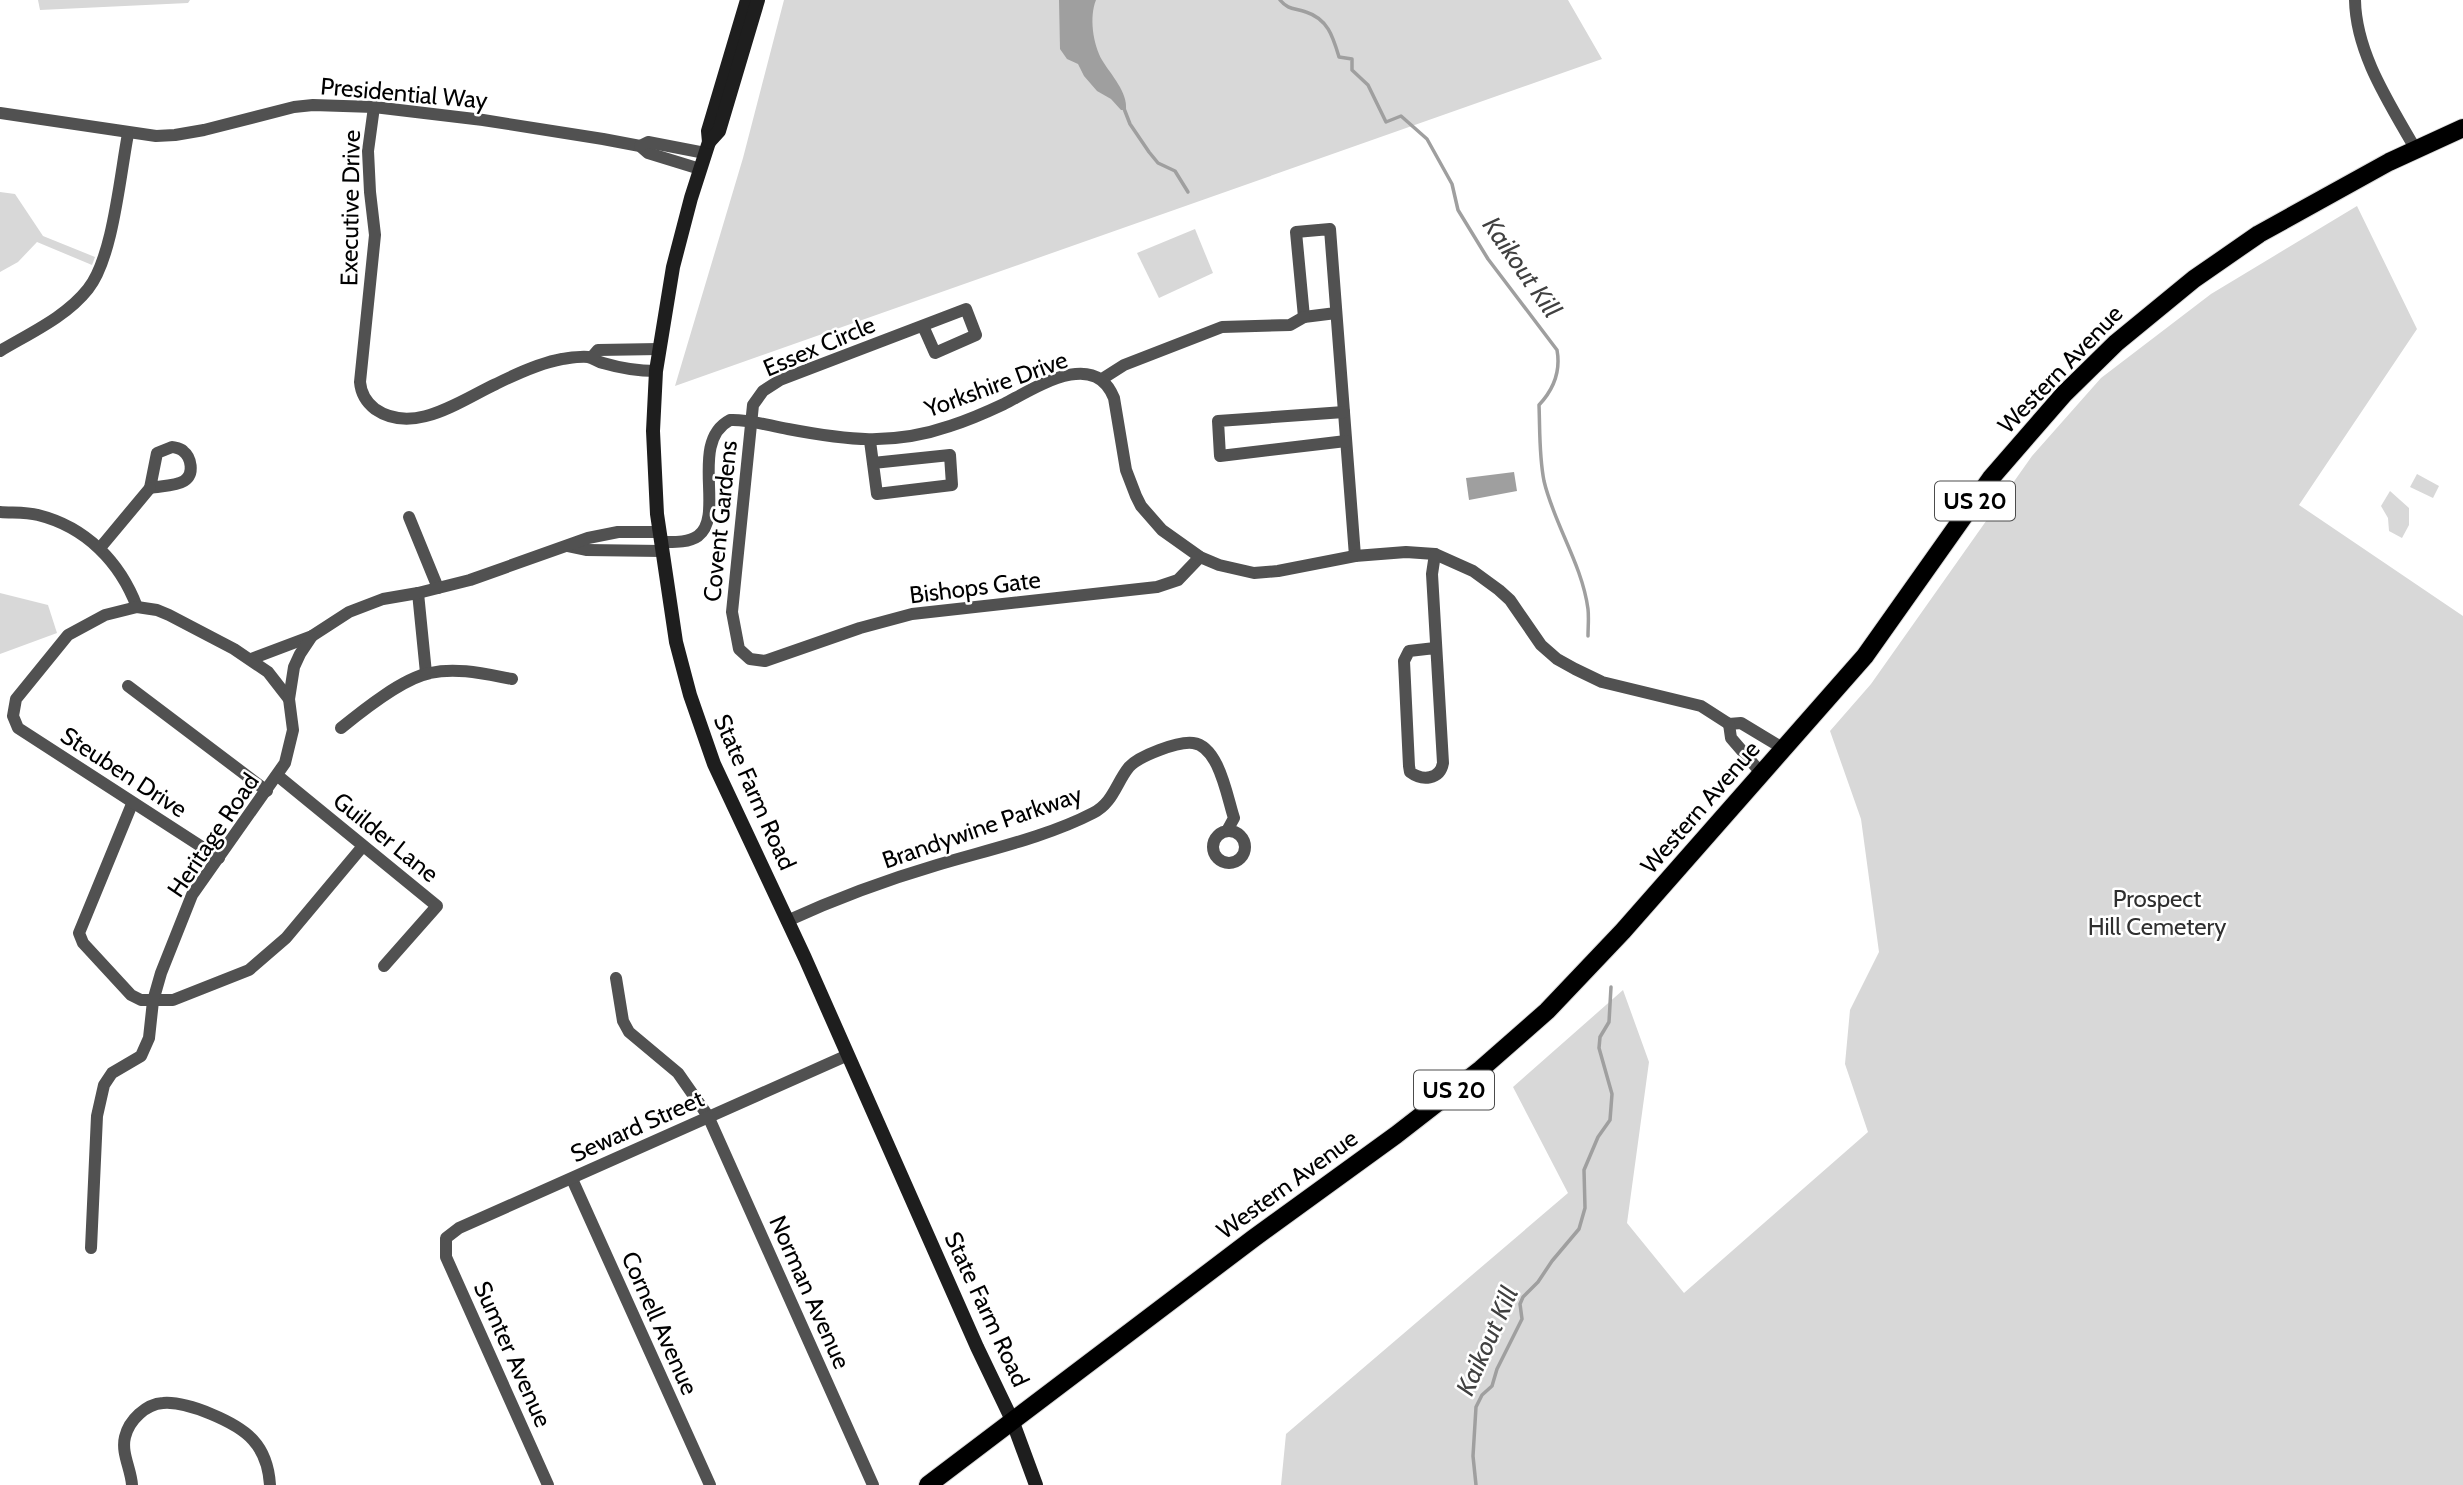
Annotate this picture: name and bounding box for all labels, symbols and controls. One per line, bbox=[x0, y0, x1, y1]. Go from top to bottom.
street label: Presidential Way bbox=[319, 71, 489, 115]
street label: Executive Drive bbox=[334, 130, 366, 286]
water label: Kaikout Kill bbox=[1476, 210, 1568, 324]
street label: Western Avenue bbox=[1992, 299, 2128, 439]
street label: Essex Circle bbox=[759, 309, 879, 383]
street label: Yorkshire Drive bbox=[920, 345, 1071, 424]
street label: Covent Gardens bbox=[697, 439, 743, 603]
road number: US 20 bbox=[1935, 481, 2015, 520]
street label: Bishops Gate bbox=[908, 565, 1042, 609]
street label: State Farm Road bbox=[708, 710, 802, 874]
street label: Steuben Drive bbox=[55, 720, 193, 824]
street label: Western Avenue bbox=[1634, 735, 1766, 879]
street label: Heritage Road bbox=[161, 768, 265, 902]
street label: Brandywine Parkway bbox=[878, 779, 1086, 875]
street label: Guilder Lane bbox=[328, 786, 444, 888]
park label: Prospect Hill Cemetery bbox=[2088, 884, 2226, 941]
road number: US 20 bbox=[1414, 1070, 1494, 1110]
street label: Seward Street bbox=[566, 1084, 708, 1168]
street label: Western Avenue bbox=[1211, 1123, 1363, 1245]
street label: Norman Avenue bbox=[763, 1211, 857, 1373]
street label: State Farm Road bbox=[938, 1227, 1036, 1391]
street label: Cornell Avenue bbox=[615, 1247, 705, 1399]
street label: Sumter Avenue bbox=[468, 1277, 558, 1431]
water label: Kaikout Kill bbox=[1449, 1282, 1525, 1400]

